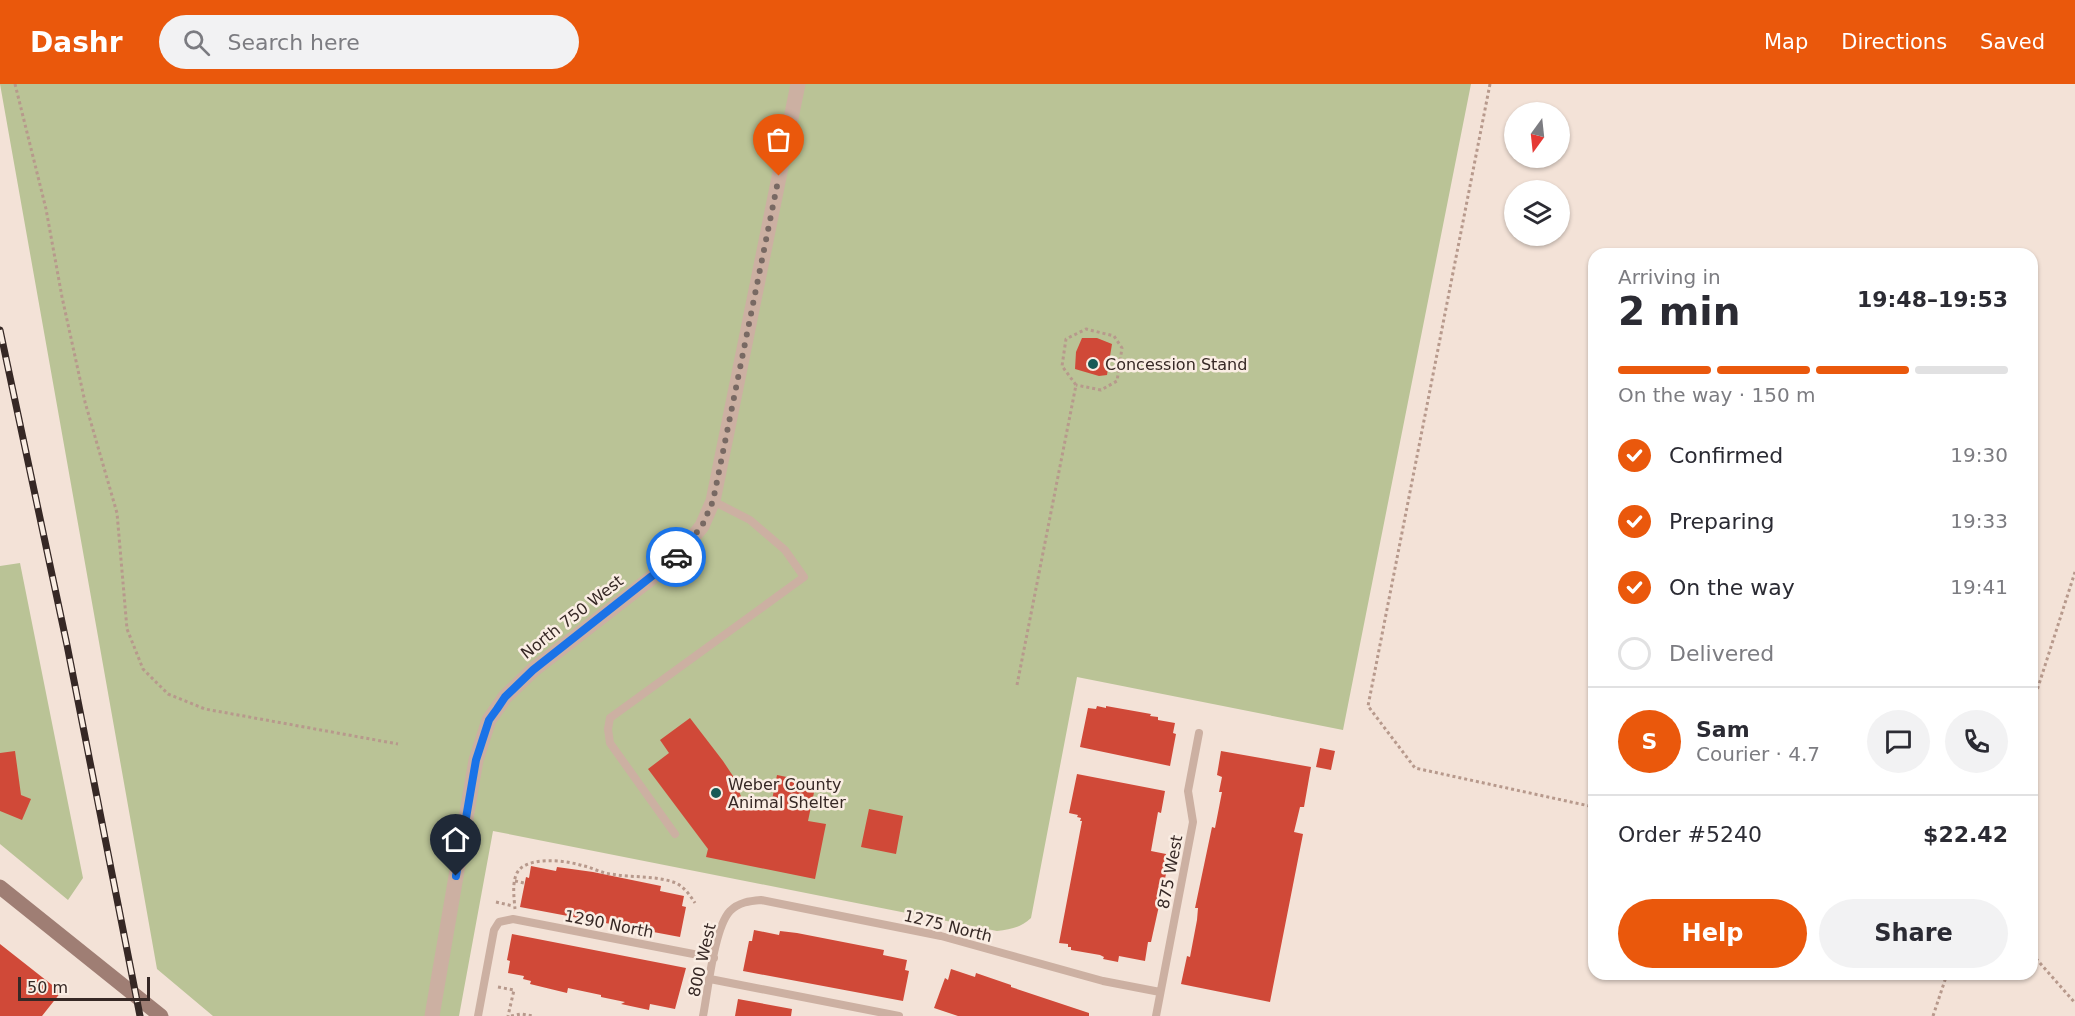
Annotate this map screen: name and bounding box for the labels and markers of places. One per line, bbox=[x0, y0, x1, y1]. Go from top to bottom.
pin bbox=[753, 114, 804, 176]
place label: Concession Stand bbox=[1105, 355, 1247, 374]
marker: Concession Stand bbox=[1086, 357, 1100, 371]
place label: Weber County Animal Shelter bbox=[728, 775, 846, 812]
marker: Weber County Animal Shelter bbox=[709, 786, 723, 800]
pin bbox=[430, 814, 481, 876]

